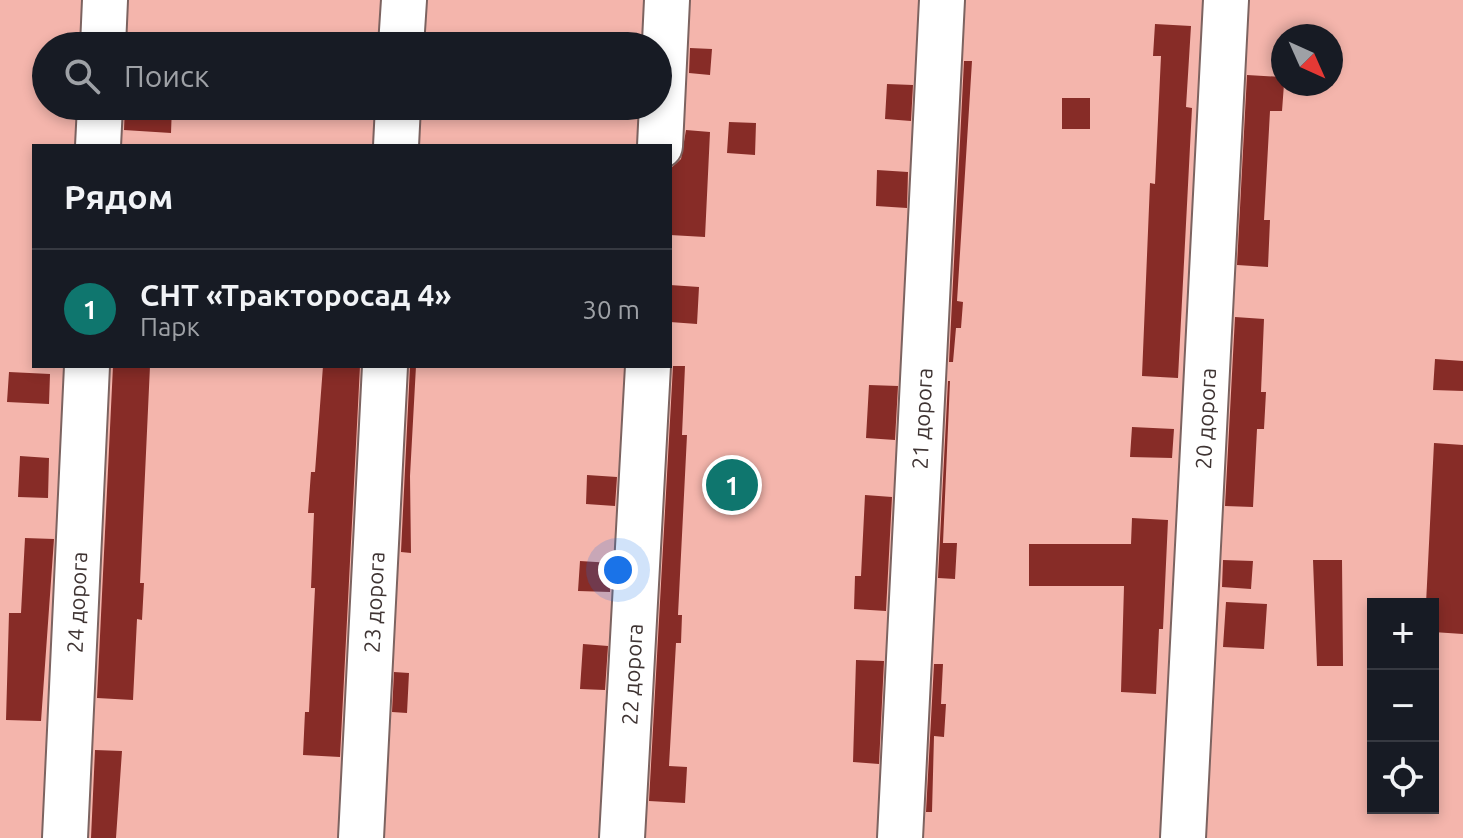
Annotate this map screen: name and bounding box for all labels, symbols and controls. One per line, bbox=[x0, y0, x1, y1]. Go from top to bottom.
north arrow bbox=[1271, 24, 1343, 96]
search box bbox=[32, 32, 672, 120]
icon: search bbox=[60, 54, 104, 98]
text: Поиск bbox=[124, 59, 209, 93]
text: Рядом bbox=[64, 177, 173, 215]
text: СНТ «Тракторосад 4» bbox=[140, 278, 451, 312]
text: 1 bbox=[83, 295, 97, 324]
text: 30 m bbox=[582, 295, 640, 324]
text: Парк bbox=[140, 312, 200, 341]
street label: 21 дорога bbox=[906, 367, 936, 470]
street label: 20 дорога bbox=[1189, 367, 1220, 470]
pin: 1 bbox=[706, 455, 758, 515]
your location bbox=[598, 550, 638, 590]
street label: 24 дорога bbox=[61, 551, 91, 654]
street label: 23 дорога bbox=[358, 551, 388, 654]
map controls bbox=[1367, 598, 1439, 814]
button: + bbox=[1367, 598, 1439, 670]
street label: 22 дорога bbox=[616, 623, 646, 726]
button: − bbox=[1367, 670, 1439, 742]
button: locate bbox=[1367, 742, 1439, 814]

